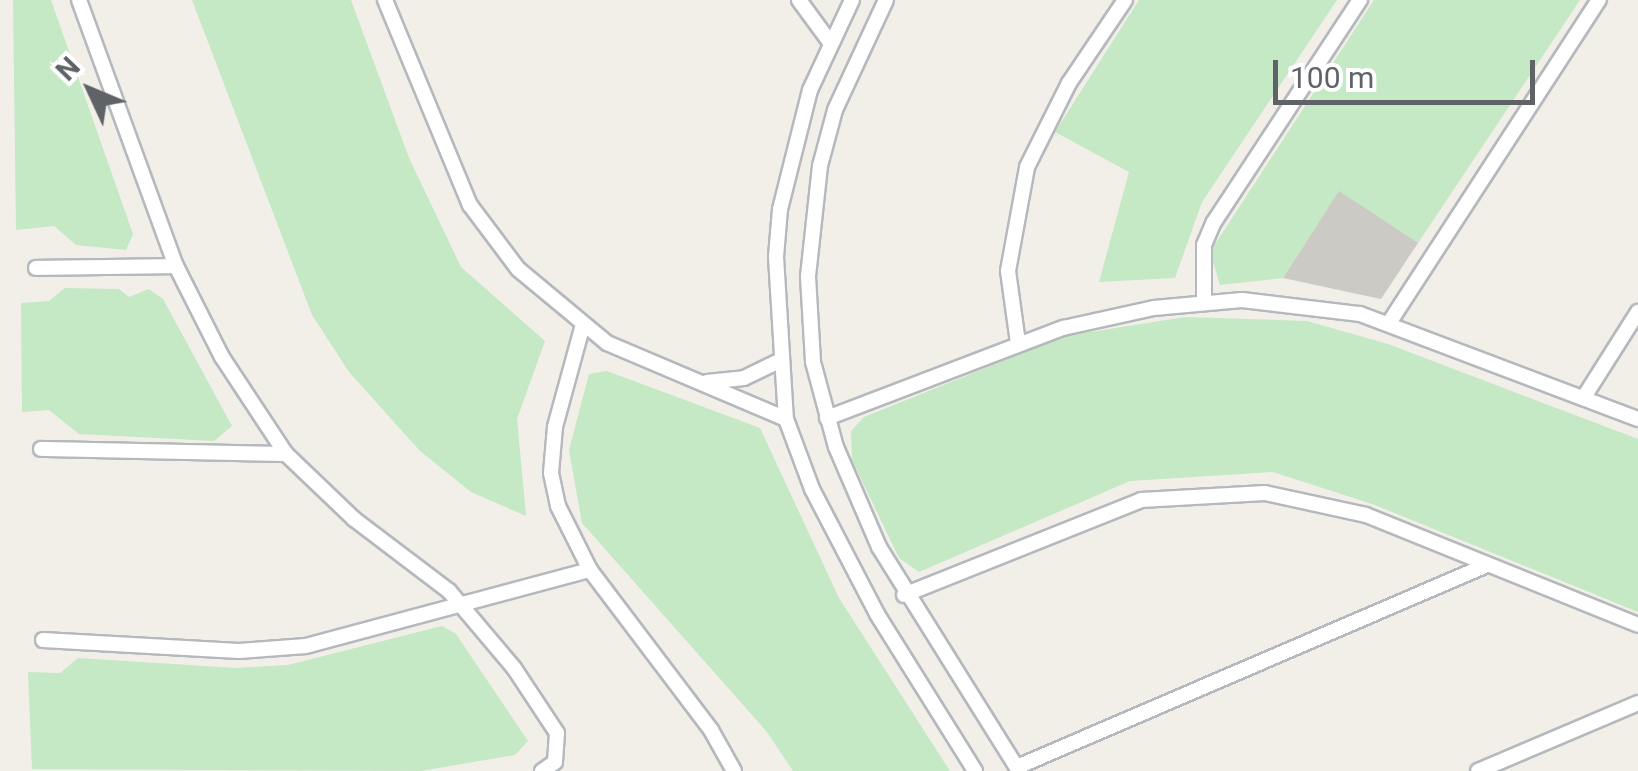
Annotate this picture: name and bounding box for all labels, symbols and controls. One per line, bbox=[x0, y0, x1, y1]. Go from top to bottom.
north arrow bbox=[40, 40, 140, 140]
scale bar bbox=[1278, 40, 1540, 102]
text: N bbox=[49, 50, 87, 87]
text: 100 m bbox=[1290, 60, 1374, 95]

